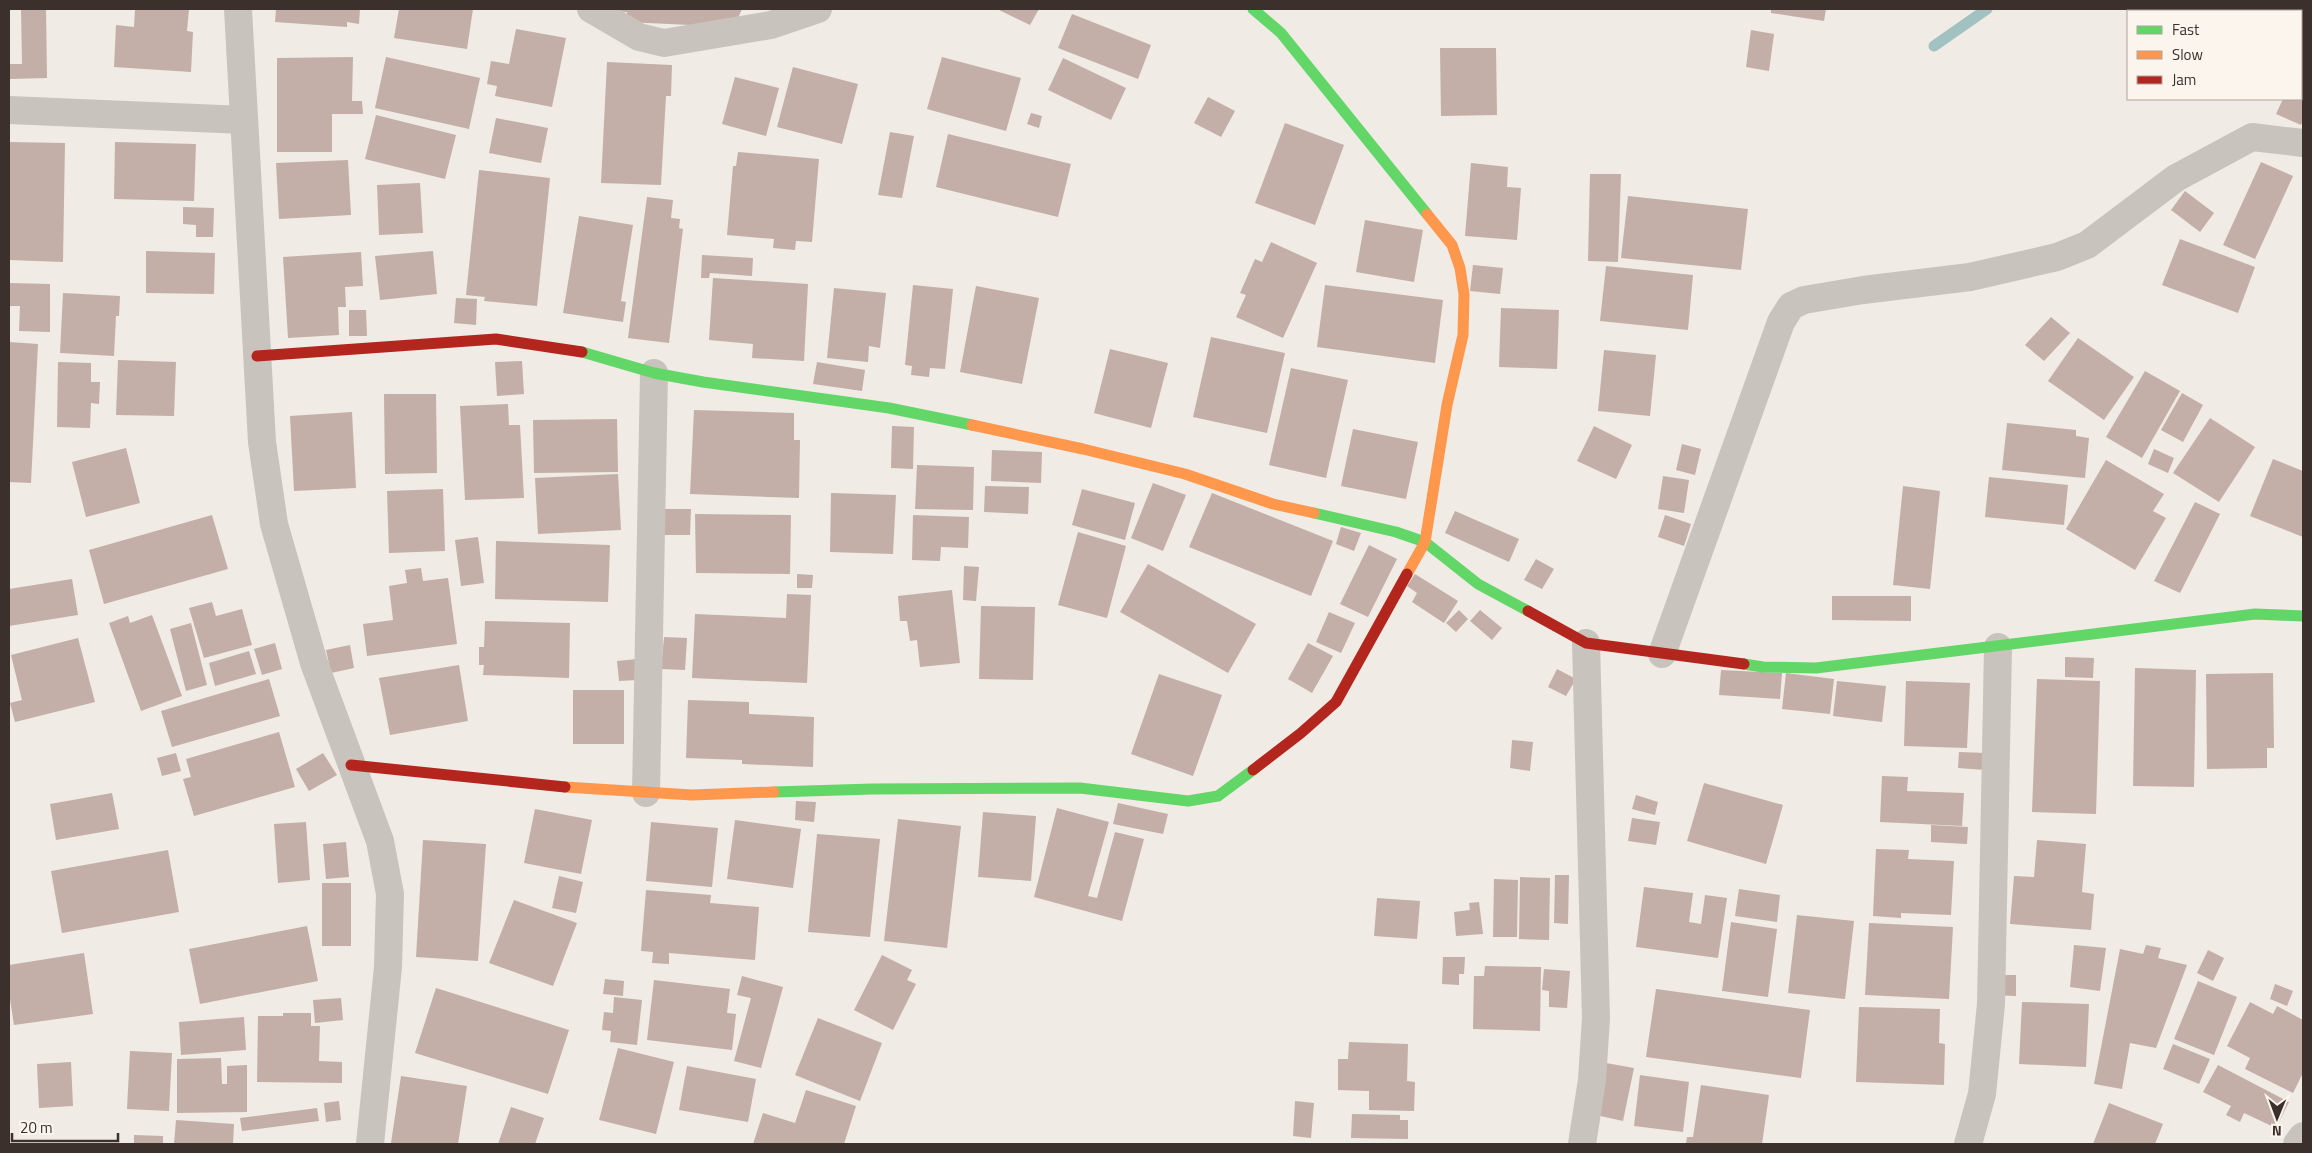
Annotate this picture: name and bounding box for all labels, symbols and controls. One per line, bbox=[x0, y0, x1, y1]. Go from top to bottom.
legend bbox=[2127, 10, 2302, 100]
text: Fast bbox=[2172, 18, 2200, 41]
text: Slow bbox=[2172, 43, 2203, 66]
text: Jam bbox=[2172, 68, 2196, 91]
north arrow bbox=[2252, 1093, 2302, 1143]
scale bar bbox=[12, 1110, 119, 1142]
text: 20 m bbox=[20, 1116, 53, 1139]
text: N bbox=[2272, 1121, 2282, 1142]

